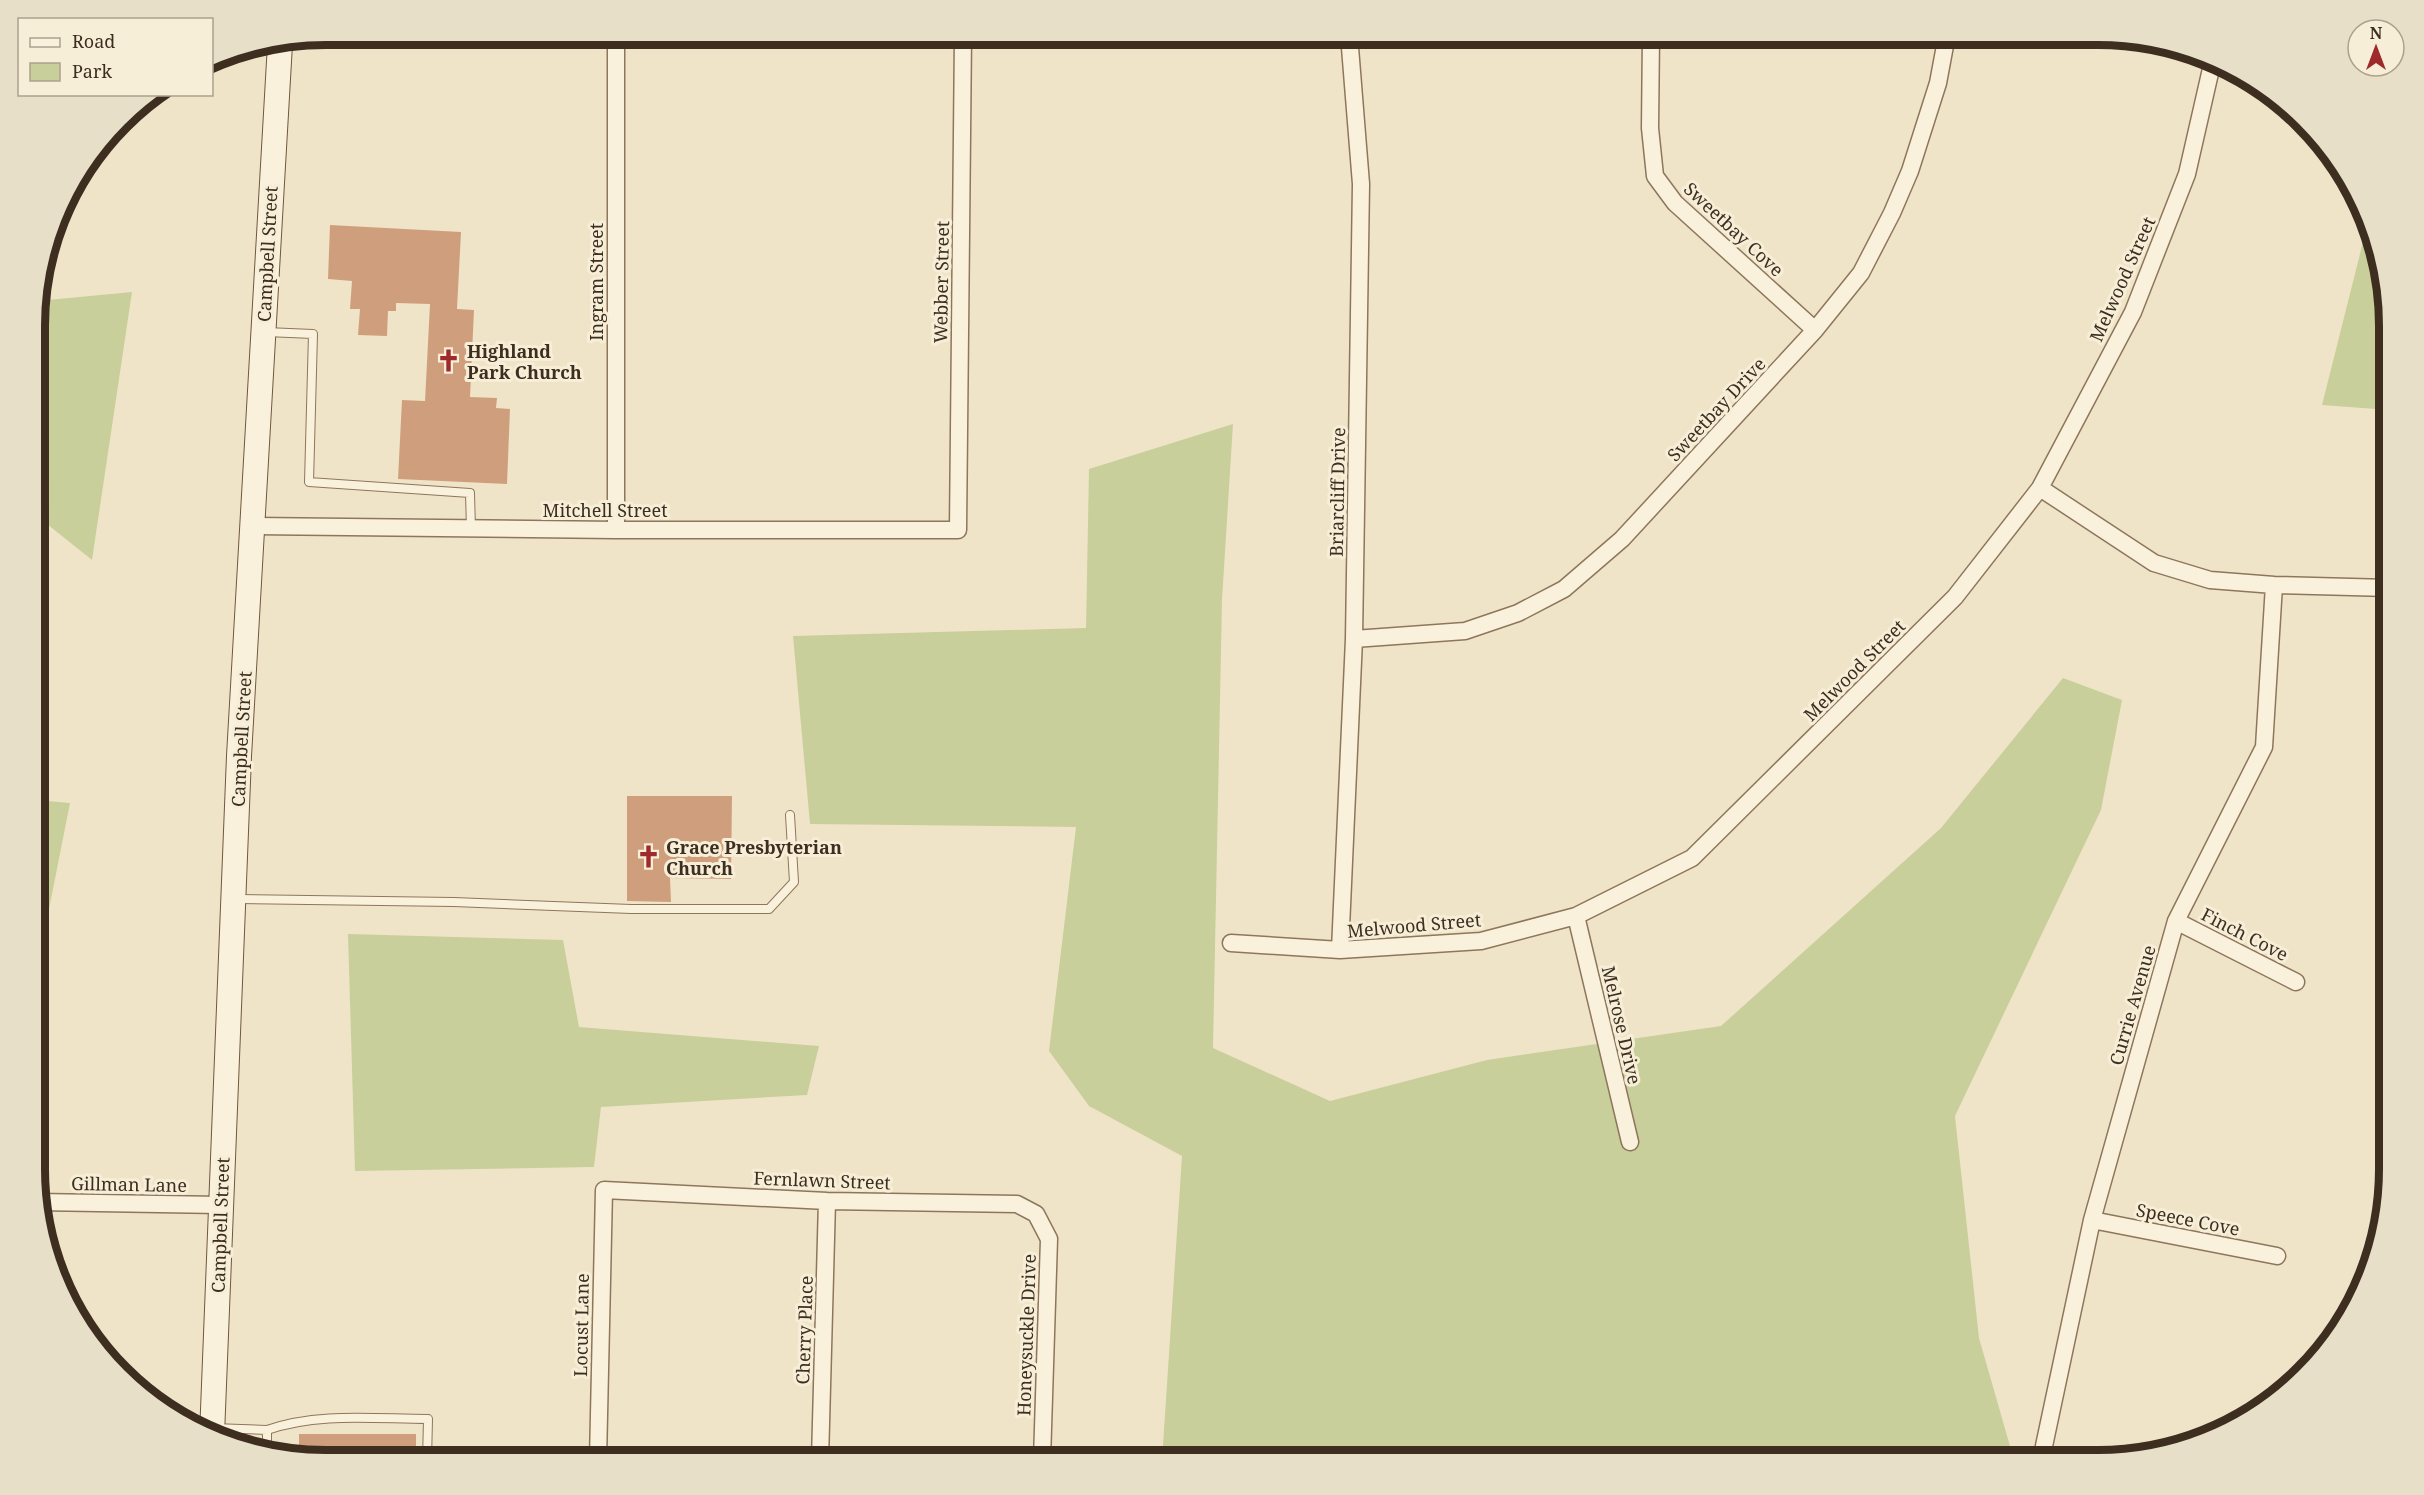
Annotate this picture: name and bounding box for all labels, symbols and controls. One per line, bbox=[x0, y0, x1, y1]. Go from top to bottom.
legend bbox=[18, 18, 213, 96]
north arrow bbox=[2346, 18, 2406, 78]
text: N bbox=[2370, 22, 2383, 44]
text: Road bbox=[72, 29, 115, 53]
text: Park bbox=[72, 59, 112, 83]
street label: Sweetbay Cove bbox=[1679, 177, 1789, 281]
street label: Campbell Street bbox=[251, 185, 283, 323]
street label: Melwood Street bbox=[2084, 213, 2160, 345]
street label: Webber Street bbox=[928, 221, 954, 343]
street label: Ingram Street bbox=[584, 223, 608, 341]
place label: Highland Park Church bbox=[467, 339, 582, 384]
church icon: Highland Park Church bbox=[436, 348, 462, 374]
street label: Sweetbay Drive bbox=[1662, 352, 1770, 466]
street label: Briarcliff Drive bbox=[1324, 427, 1350, 557]
street label: Mitchell Street bbox=[543, 498, 667, 522]
street label: Melwood Street bbox=[1798, 614, 1910, 726]
street label: Campbell Street bbox=[225, 670, 257, 808]
place label: Grace Presbyterian Church bbox=[666, 835, 842, 880]
church icon: Grace Presbyterian Church bbox=[635, 844, 661, 870]
street label: Finch Cove bbox=[2197, 902, 2293, 966]
street label: Melwood Street bbox=[1346, 907, 1482, 943]
street label: Currie Avenue bbox=[2103, 942, 2161, 1068]
street label: Melrose Drive bbox=[1597, 963, 1647, 1087]
street label: Campbell Street bbox=[206, 1157, 234, 1293]
street label: Fernlawn Street bbox=[753, 1166, 891, 1194]
street label: Gillman Lane bbox=[71, 1171, 187, 1197]
street label: Speece Cove bbox=[2134, 1197, 2242, 1241]
street label: Honeysuckle Drive bbox=[1011, 1253, 1041, 1417]
street label: Locust Lane bbox=[568, 1273, 594, 1377]
street label: Cherry Place bbox=[790, 1275, 818, 1385]

